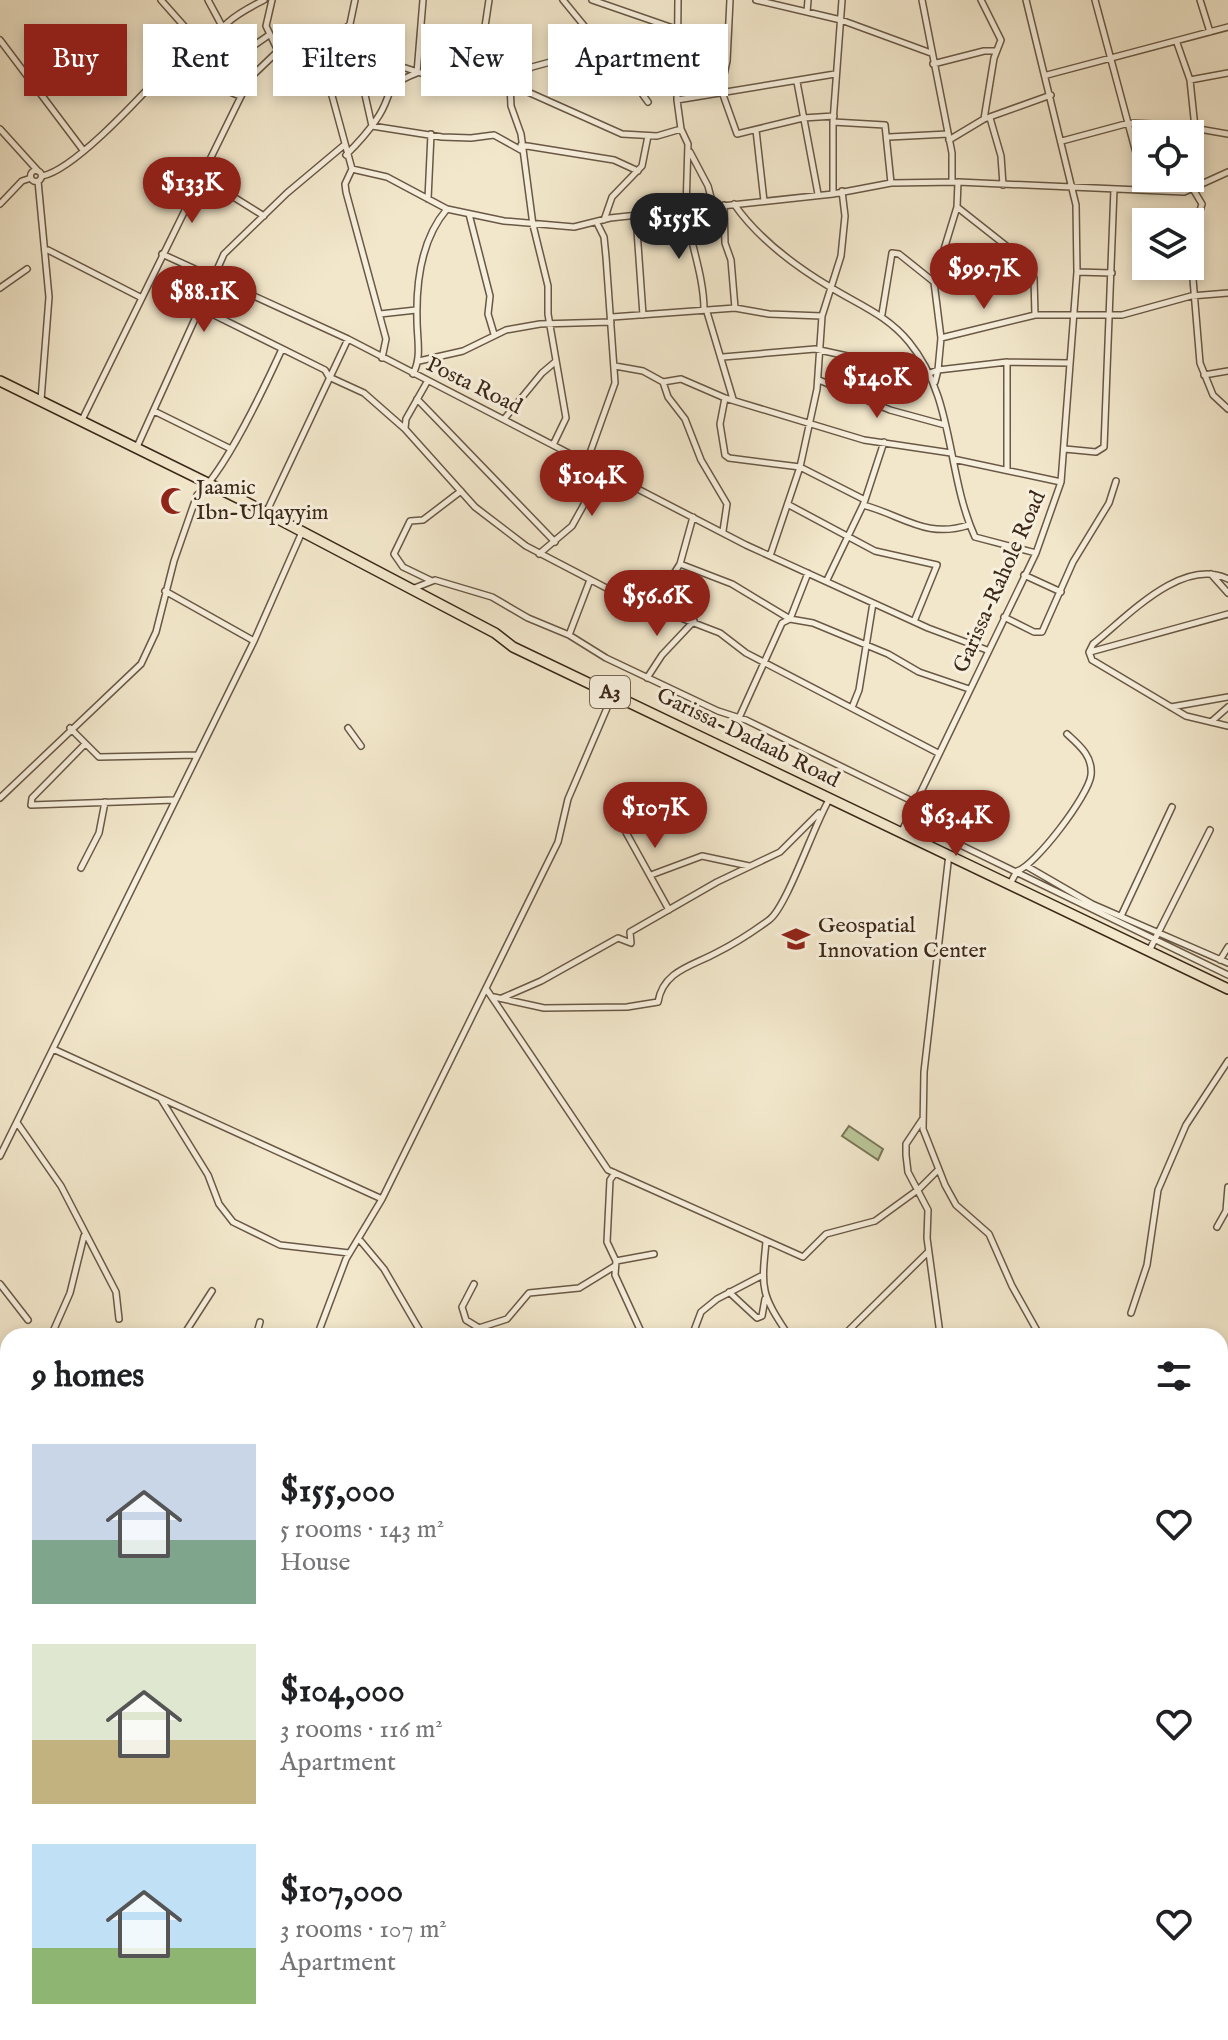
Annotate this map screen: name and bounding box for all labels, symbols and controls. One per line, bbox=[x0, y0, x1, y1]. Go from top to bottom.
chip: Buy bbox=[24, 24, 127, 96]
chip: Rent bbox=[143, 24, 257, 96]
chip: Filters bbox=[273, 24, 405, 96]
chip: New bbox=[421, 24, 532, 96]
chip: Apartment bbox=[548, 24, 728, 96]
map controls bbox=[1132, 120, 1204, 280]
button: locate bbox=[1132, 120, 1204, 192]
pin: $133K bbox=[136, 157, 248, 225]
text: $133K bbox=[161, 166, 223, 199]
pin: $155K bbox=[623, 193, 735, 261]
text: $155K bbox=[648, 202, 710, 235]
button: layers bbox=[1132, 208, 1204, 280]
pin: $99.7K bbox=[919, 243, 1049, 311]
text: $99.7K bbox=[948, 252, 1020, 285]
pin: $88.1K bbox=[139, 266, 269, 334]
text: $88.1K bbox=[170, 275, 238, 308]
street label: Posta Road bbox=[421, 351, 527, 421]
pin: $140K bbox=[821, 352, 933, 420]
text: $140K bbox=[843, 361, 911, 394]
pin: $104K bbox=[536, 450, 648, 518]
text: $104K bbox=[558, 459, 626, 492]
place label: Jaamic Ibn-Ulqayyim bbox=[193, 474, 329, 527]
mosque icon: Jaamic Ibn-Ulqayyim bbox=[159, 486, 189, 516]
street label: Garissa-Rahole Road bbox=[947, 486, 1053, 677]
pin: $56.6K bbox=[592, 570, 722, 638]
text: $56.6K bbox=[622, 579, 692, 612]
road number: A3 bbox=[590, 676, 630, 708]
street label: Garissa-Dadaab Road bbox=[652, 682, 844, 795]
pin: $107K bbox=[599, 782, 711, 850]
pin: $63.4K bbox=[891, 790, 1021, 858]
text: $107K bbox=[621, 791, 689, 824]
text: $63.4K bbox=[920, 799, 992, 832]
place label: Geospatial Innovation Center bbox=[818, 912, 987, 965]
school or university icon: Geospatial Innovation Center bbox=[781, 924, 811, 954]
icon: filters bbox=[1152, 1354, 1196, 1398]
text: 9 homes bbox=[32, 1355, 144, 1398]
text: $155,000 bbox=[280, 1470, 395, 1513]
icon: home bbox=[96, 1476, 192, 1572]
icon: heart bbox=[1152, 1502, 1196, 1546]
text: 5 rooms · 143 m² bbox=[280, 1513, 444, 1546]
text: House bbox=[280, 1546, 350, 1579]
text: $104,000 bbox=[280, 1670, 405, 1713]
icon: home bbox=[96, 1676, 192, 1772]
icon: heart bbox=[1152, 1702, 1196, 1746]
text: 3 rooms · 116 m² bbox=[280, 1713, 443, 1746]
text: Apartment bbox=[280, 1746, 396, 1779]
text: $107,000 bbox=[280, 1870, 403, 1913]
icon: home bbox=[96, 1876, 192, 1972]
icon: heart bbox=[1152, 1902, 1196, 1946]
text: 3 rooms · 107 m² bbox=[280, 1913, 447, 1946]
text: Apartment bbox=[280, 1946, 396, 1979]

